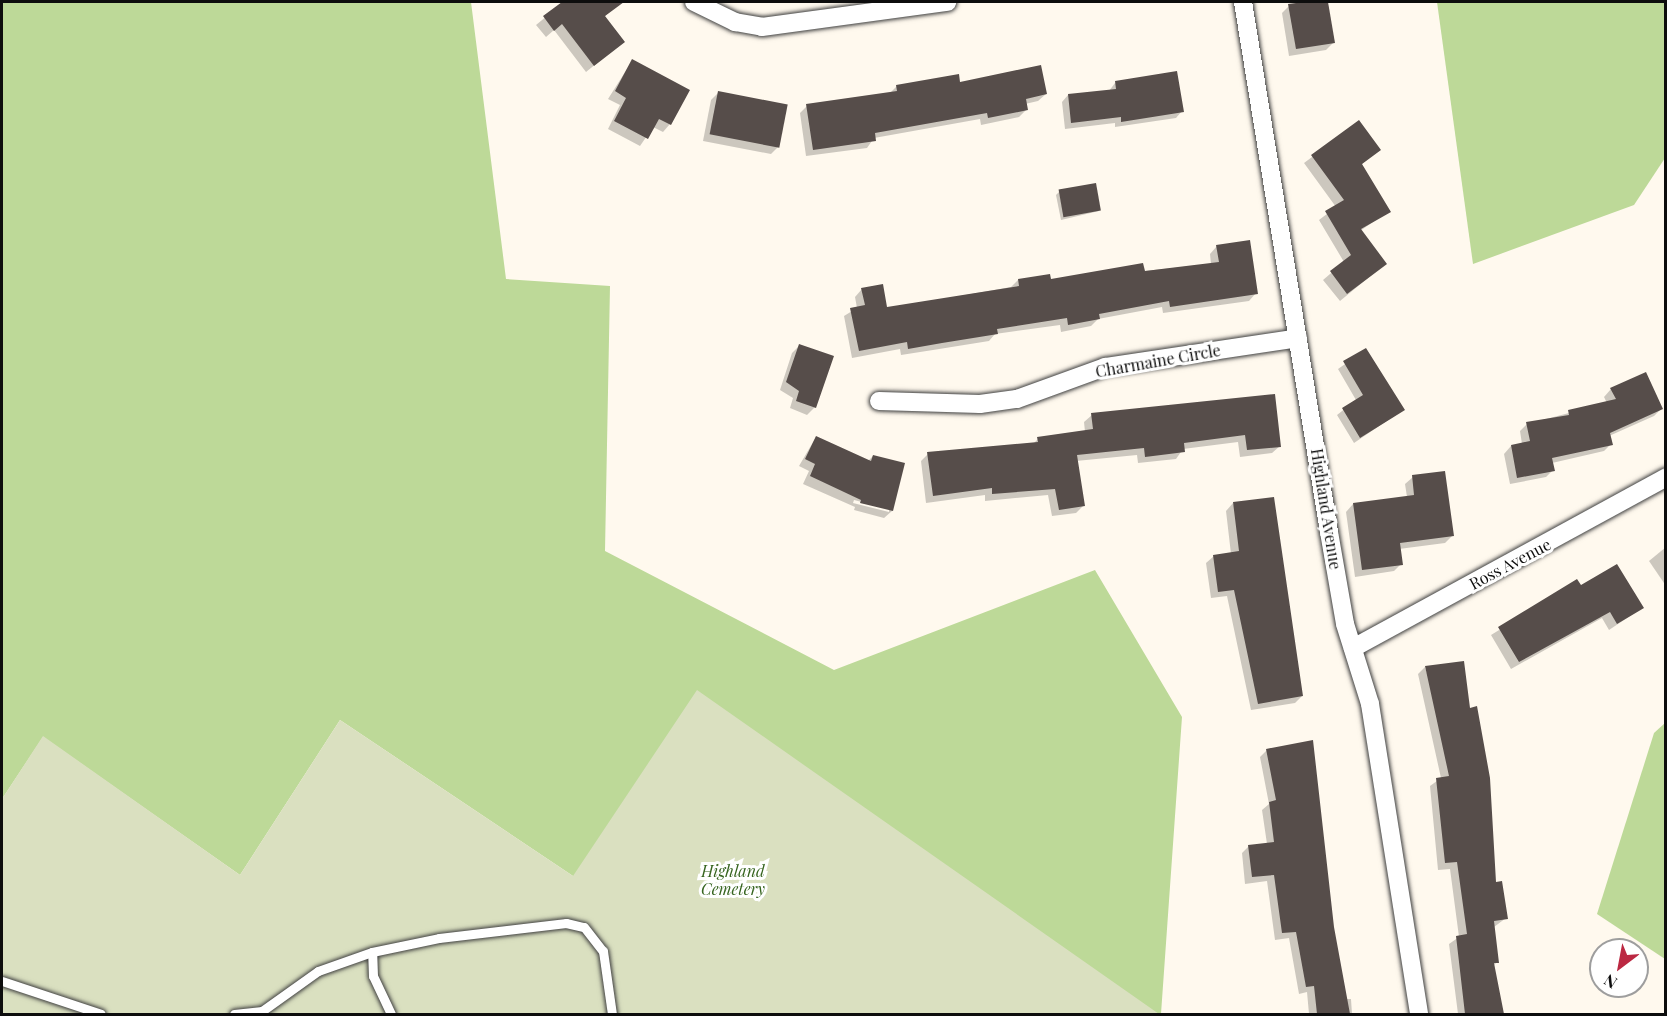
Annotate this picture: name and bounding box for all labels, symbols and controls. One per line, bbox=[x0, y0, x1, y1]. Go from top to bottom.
street label: Charmaine Circle bbox=[1094, 341, 1222, 381]
street label: Highland Avenue bbox=[1307, 447, 1345, 571]
street label: Ross Avenue bbox=[1466, 534, 1554, 594]
park label: Highland Cemetery bbox=[701, 861, 765, 899]
north arrow bbox=[1589, 938, 1649, 998]
text: N bbox=[1600, 970, 1621, 994]

